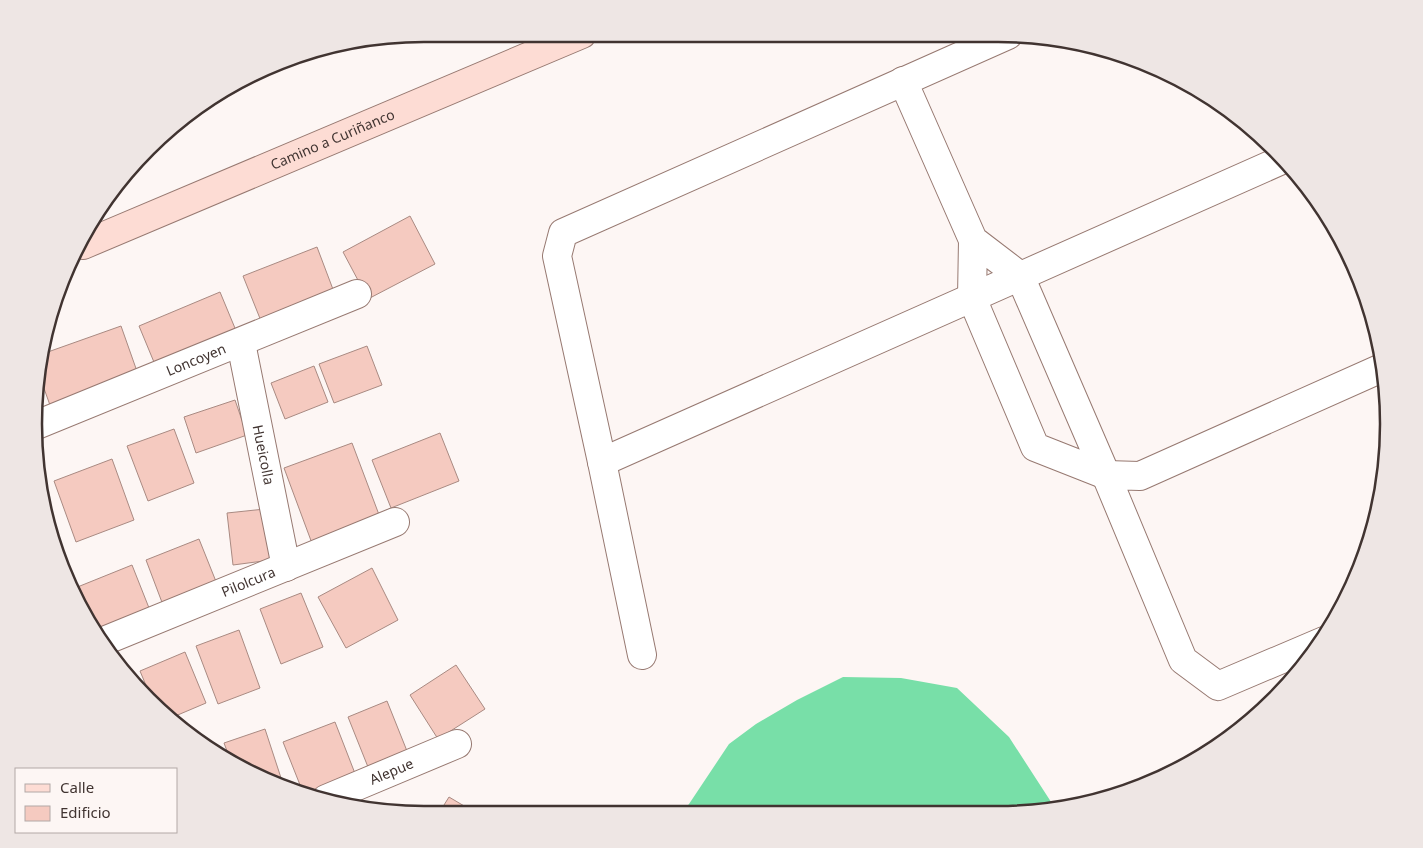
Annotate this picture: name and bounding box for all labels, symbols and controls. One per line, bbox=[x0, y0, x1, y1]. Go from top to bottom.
street label: Camino a Curiñanco bbox=[267, 104, 397, 174]
street label: Loncoyen bbox=[163, 339, 229, 380]
street label: Hueicolla bbox=[249, 423, 279, 486]
street label: Pilolcura bbox=[218, 562, 278, 601]
street label: Alepue bbox=[367, 753, 416, 789]
legend bbox=[15, 768, 178, 833]
text: Calle bbox=[60, 777, 94, 797]
text: Edificio bbox=[60, 802, 111, 822]

